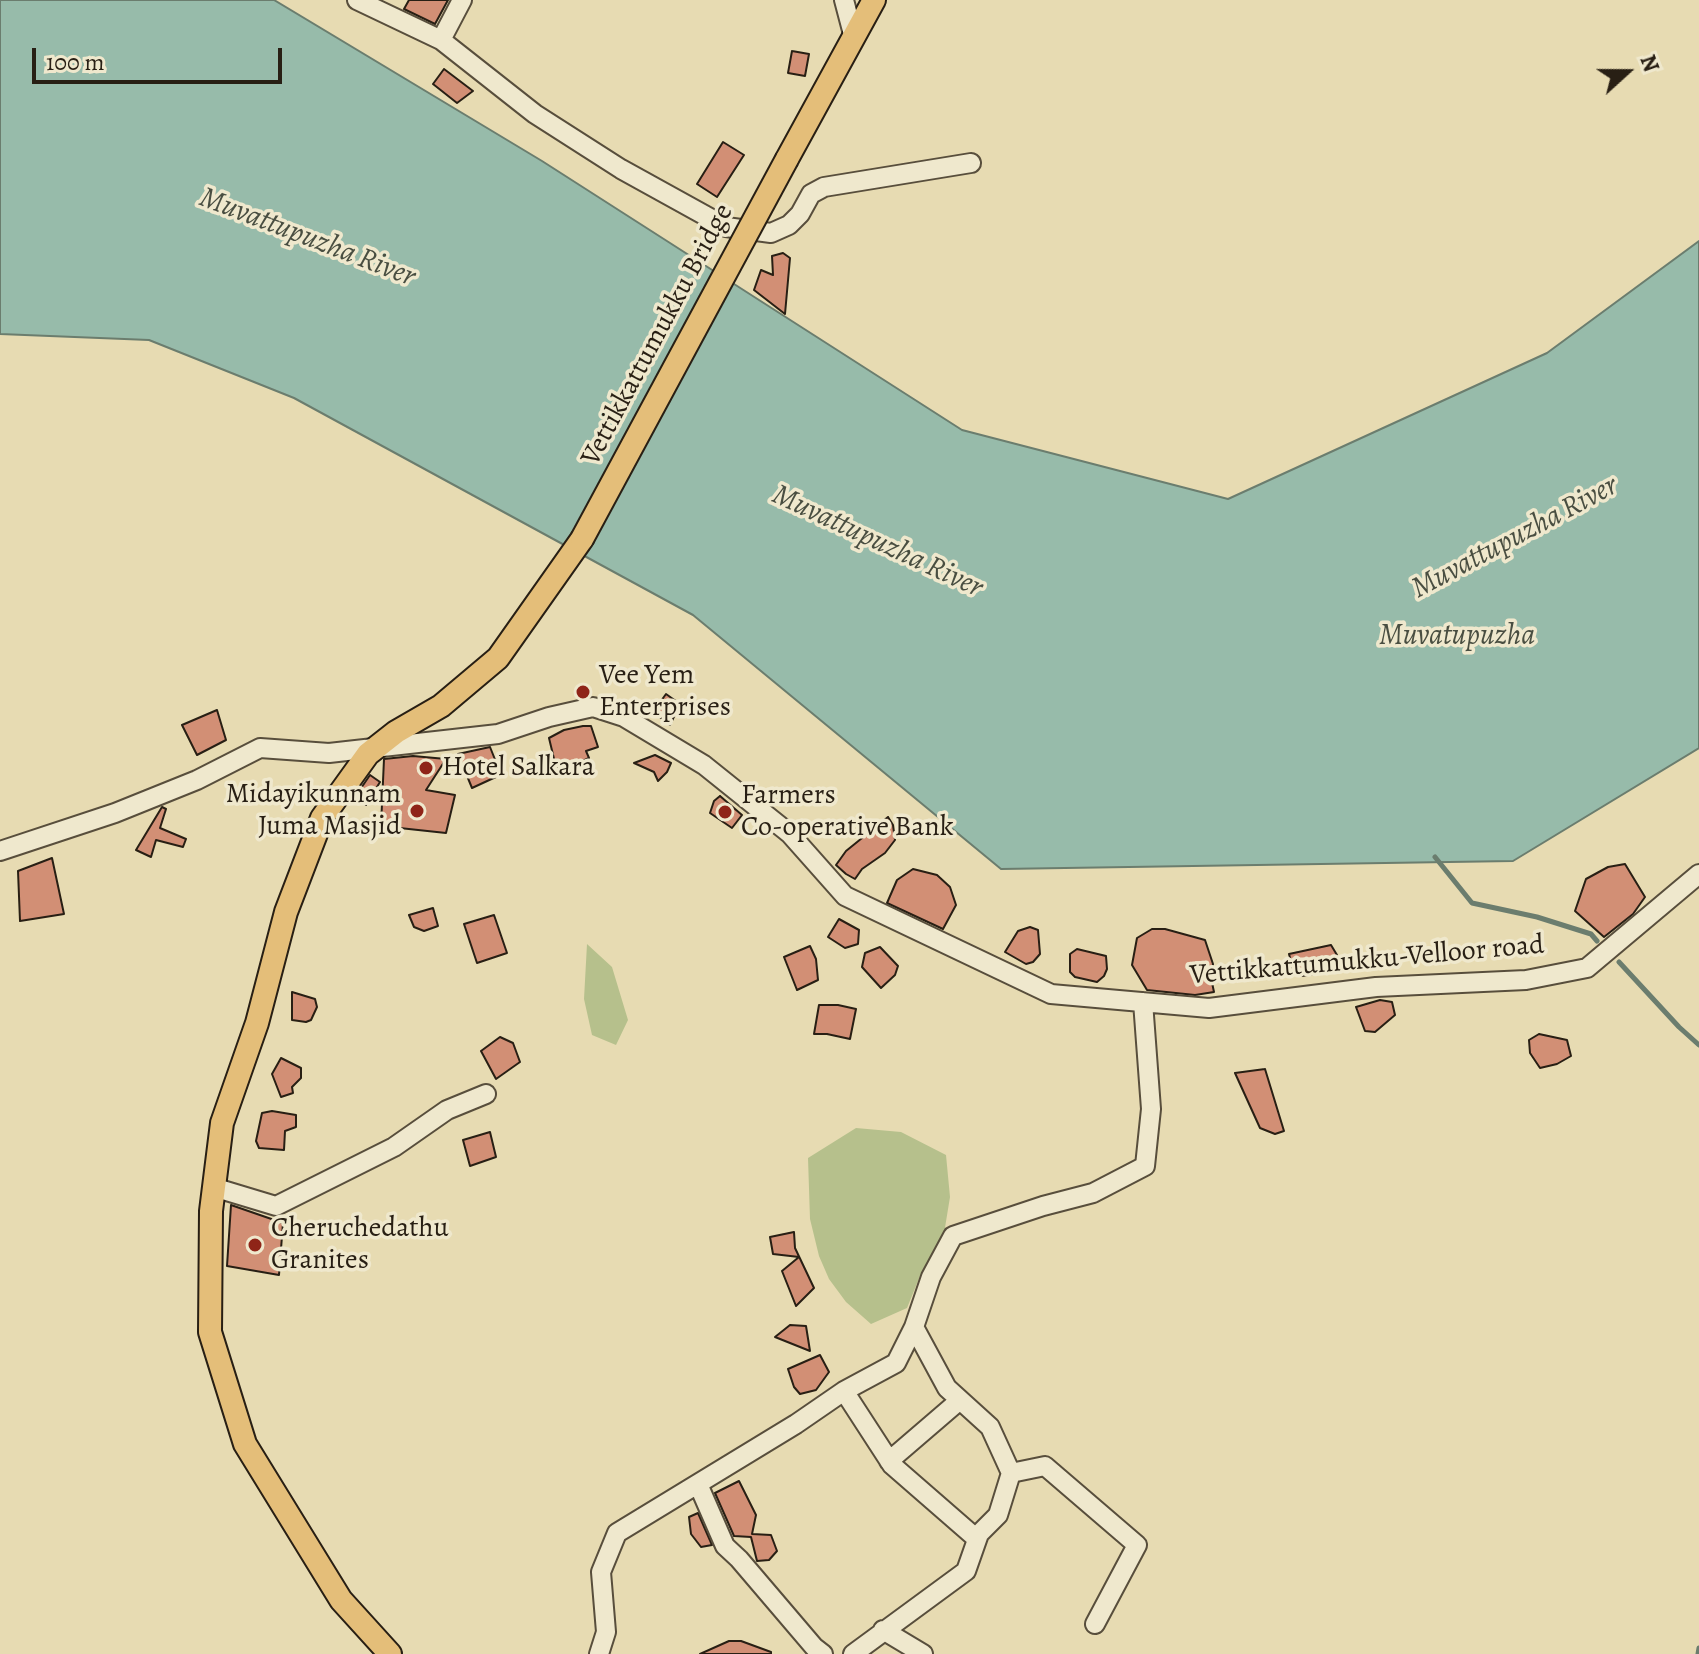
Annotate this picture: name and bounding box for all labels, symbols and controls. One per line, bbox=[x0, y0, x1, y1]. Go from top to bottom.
scale bar bbox=[36, 32, 286, 82]
north arrow bbox=[1587, 32, 1667, 112]
text: 100 m bbox=[46, 46, 105, 78]
text: N bbox=[1633, 51, 1666, 76]
water label: Muvattupuzha River bbox=[194, 180, 420, 296]
street label: Vettikkattumukku Bridge bbox=[575, 198, 741, 472]
water label: Muvattupuzha River bbox=[1406, 469, 1624, 607]
water label: Muvattupuzha River bbox=[766, 477, 988, 607]
water label: Muvatupuzha bbox=[1379, 619, 1535, 655]
place label: Vee Yem Enterprises bbox=[599, 659, 731, 725]
marker: Vee Yem Enterprises bbox=[574, 683, 592, 701]
place label: Hotel Salkara bbox=[442, 751, 595, 785]
marker: Hotel Salkara bbox=[417, 759, 435, 777]
place label: Midayikunnam Juma Masjid bbox=[226, 778, 401, 844]
place label: Farmers Co-operative Bank bbox=[741, 779, 954, 845]
marker: Midayikunnam Juma Masjid bbox=[408, 802, 426, 820]
marker: Farmers Co-operative Bank bbox=[716, 803, 734, 821]
street label: Vettikkattumukku-Velloor road bbox=[1188, 929, 1546, 993]
place label: Cheruchedathu Granites bbox=[271, 1212, 449, 1278]
marker: Cheruchedathu Granites bbox=[246, 1236, 264, 1254]

